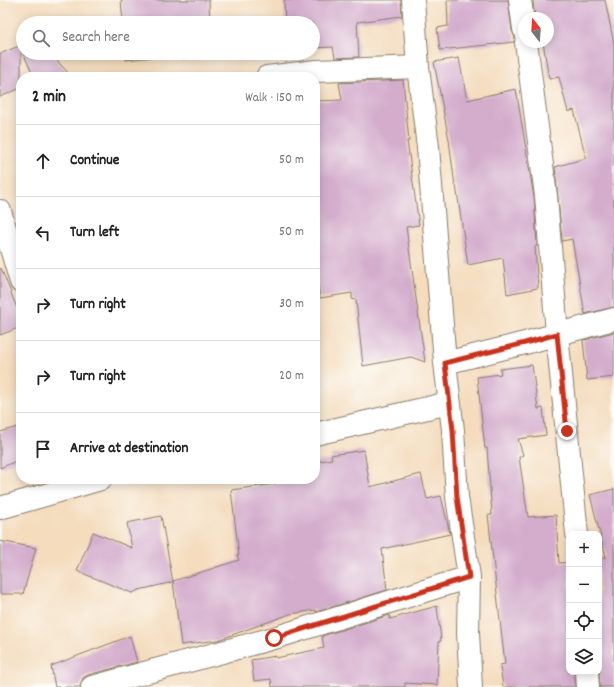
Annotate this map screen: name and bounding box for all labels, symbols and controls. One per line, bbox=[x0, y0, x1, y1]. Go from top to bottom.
north arrow bbox=[518, 12, 554, 48]
search box bbox=[16, 16, 320, 60]
icon: search bbox=[30, 27, 52, 49]
text: Search here bbox=[62, 27, 130, 49]
text: 2 min bbox=[32, 86, 66, 110]
text: Walk · 150 m bbox=[245, 89, 304, 108]
icon: ahead bbox=[32, 150, 54, 172]
text: Continue bbox=[70, 150, 119, 172]
text: 50 m bbox=[279, 151, 304, 170]
icon: left bbox=[32, 222, 54, 244]
text: Turn left bbox=[70, 222, 119, 244]
text: 50 m bbox=[279, 223, 304, 242]
icon: right bbox=[32, 294, 54, 316]
text: Turn right bbox=[70, 294, 126, 316]
text: 30 m bbox=[279, 295, 304, 314]
icon: right bbox=[32, 366, 54, 388]
text: Turn right bbox=[70, 366, 126, 388]
text: 20 m bbox=[279, 367, 304, 386]
route end bbox=[558, 422, 576, 440]
icon: arrive bbox=[32, 438, 54, 460]
text: Arrive at destination bbox=[70, 438, 188, 460]
map controls bbox=[566, 531, 602, 675]
button: + bbox=[566, 531, 602, 567]
button: − bbox=[566, 567, 602, 603]
button: locate bbox=[566, 603, 602, 639]
route start bbox=[265, 629, 283, 647]
button: layers bbox=[566, 639, 602, 675]

